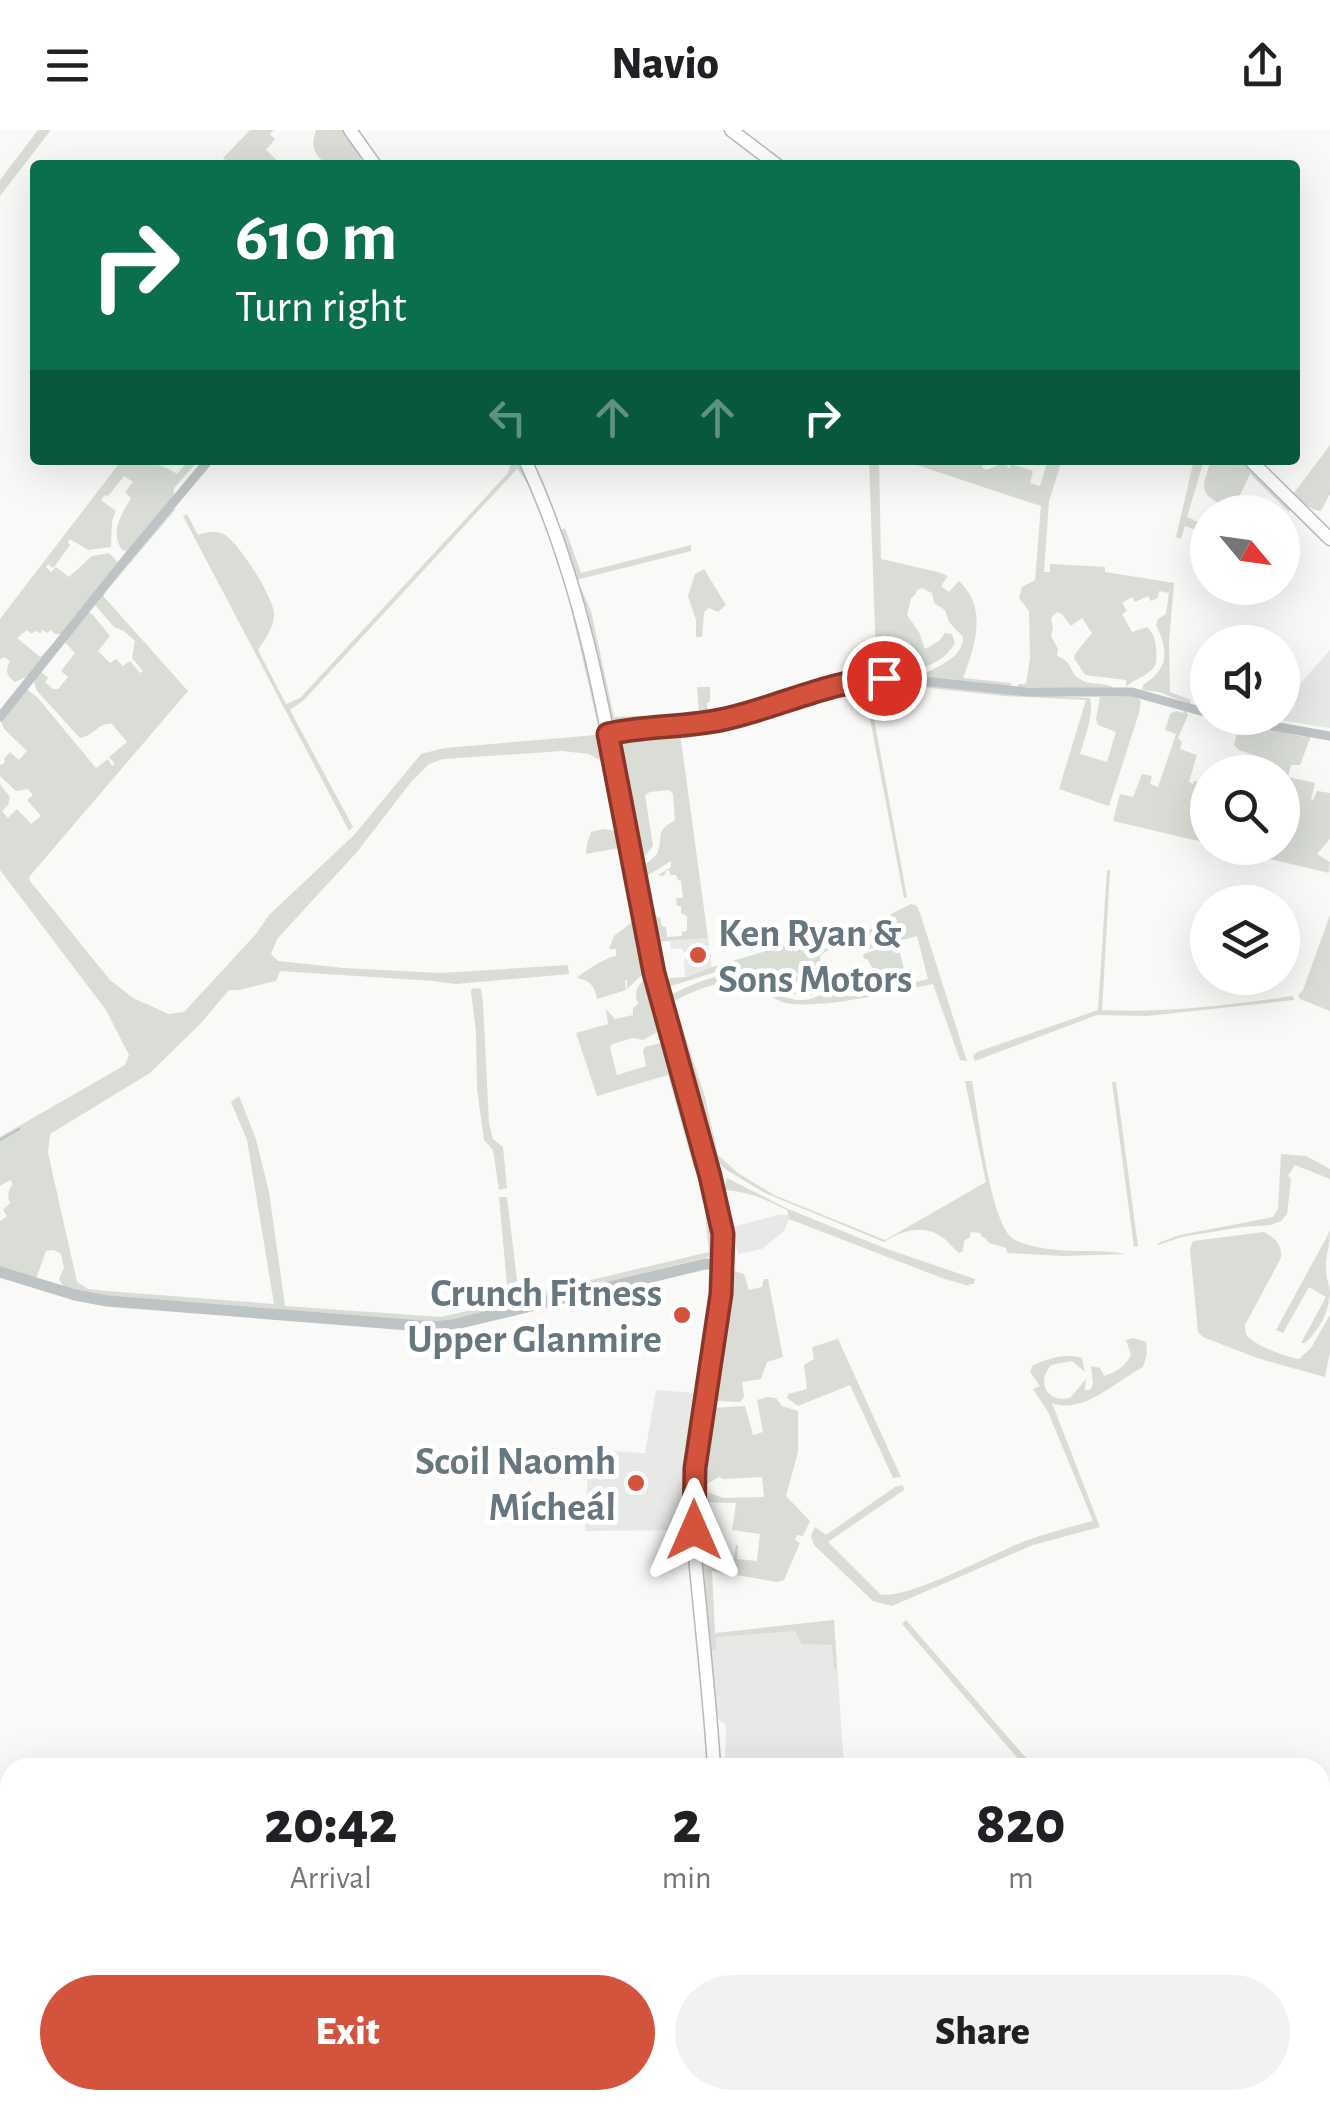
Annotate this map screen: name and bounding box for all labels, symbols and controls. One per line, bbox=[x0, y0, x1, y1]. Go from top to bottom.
icon: menu bbox=[40, 38, 95, 93]
icon: share bbox=[1235, 38, 1290, 93]
text: Navio bbox=[611, 42, 719, 87]
icon: right bbox=[70, 200, 200, 330]
text: 610 m bbox=[235, 203, 398, 273]
text: Turn right bbox=[235, 285, 407, 330]
icon: left bbox=[480, 390, 535, 445]
icon: ahead bbox=[585, 390, 640, 445]
icon: ahead bbox=[690, 390, 745, 445]
icon: right bbox=[795, 390, 850, 445]
north arrow bbox=[1190, 495, 1300, 605]
map controls bbox=[1190, 495, 1300, 995]
button: sound bbox=[1190, 625, 1300, 735]
pin bbox=[842, 636, 927, 721]
icon: arrive bbox=[857, 651, 912, 706]
button: search bbox=[1190, 755, 1300, 865]
button: layers bbox=[1190, 885, 1300, 995]
place label: Ken Ryan & Sons Motors bbox=[718, 914, 912, 1000]
marker: Ken Ryan & Sons Motors bbox=[687, 944, 709, 966]
place label: Crunch Fitness Upper Glanmire bbox=[407, 1274, 662, 1360]
marker: Crunch Fitness Upper Glanmire bbox=[671, 1304, 693, 1326]
place label: Scoil Naomh Mícheál bbox=[415, 1442, 616, 1528]
marker: Scoil Naomh Mícheál bbox=[625, 1472, 647, 1494]
position arrow bbox=[642, 1478, 746, 1582]
text: 20:42 bbox=[264, 1794, 397, 1854]
text: 2 bbox=[672, 1794, 701, 1854]
text: 820 bbox=[976, 1794, 1066, 1854]
text: Arrival bbox=[290, 1862, 372, 1894]
text: min bbox=[662, 1862, 711, 1894]
text: m bbox=[1008, 1862, 1034, 1894]
button: Exit bbox=[40, 1975, 655, 2090]
button: Share bbox=[675, 1975, 1290, 2090]

